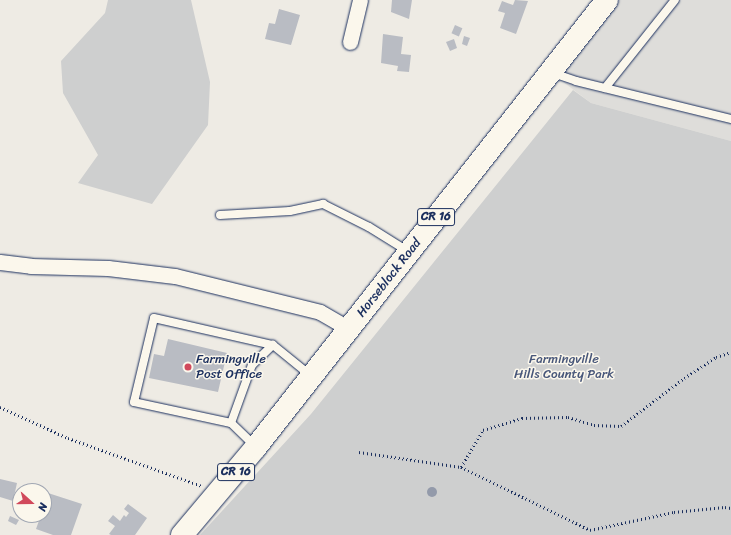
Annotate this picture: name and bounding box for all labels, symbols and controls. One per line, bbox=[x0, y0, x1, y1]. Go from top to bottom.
road number: CR 16 bbox=[417, 207, 455, 227]
street label: Horseblock Road bbox=[353, 236, 425, 320]
place label: Farmingville Post Office bbox=[196, 352, 266, 383]
park label: Farmingville Hills County Park bbox=[514, 352, 614, 383]
marker: Farmingville Post Office bbox=[183, 362, 193, 372]
road number: CR 16 bbox=[217, 462, 255, 482]
north arrow bbox=[12, 483, 52, 523]
text: N bbox=[33, 500, 53, 514]

